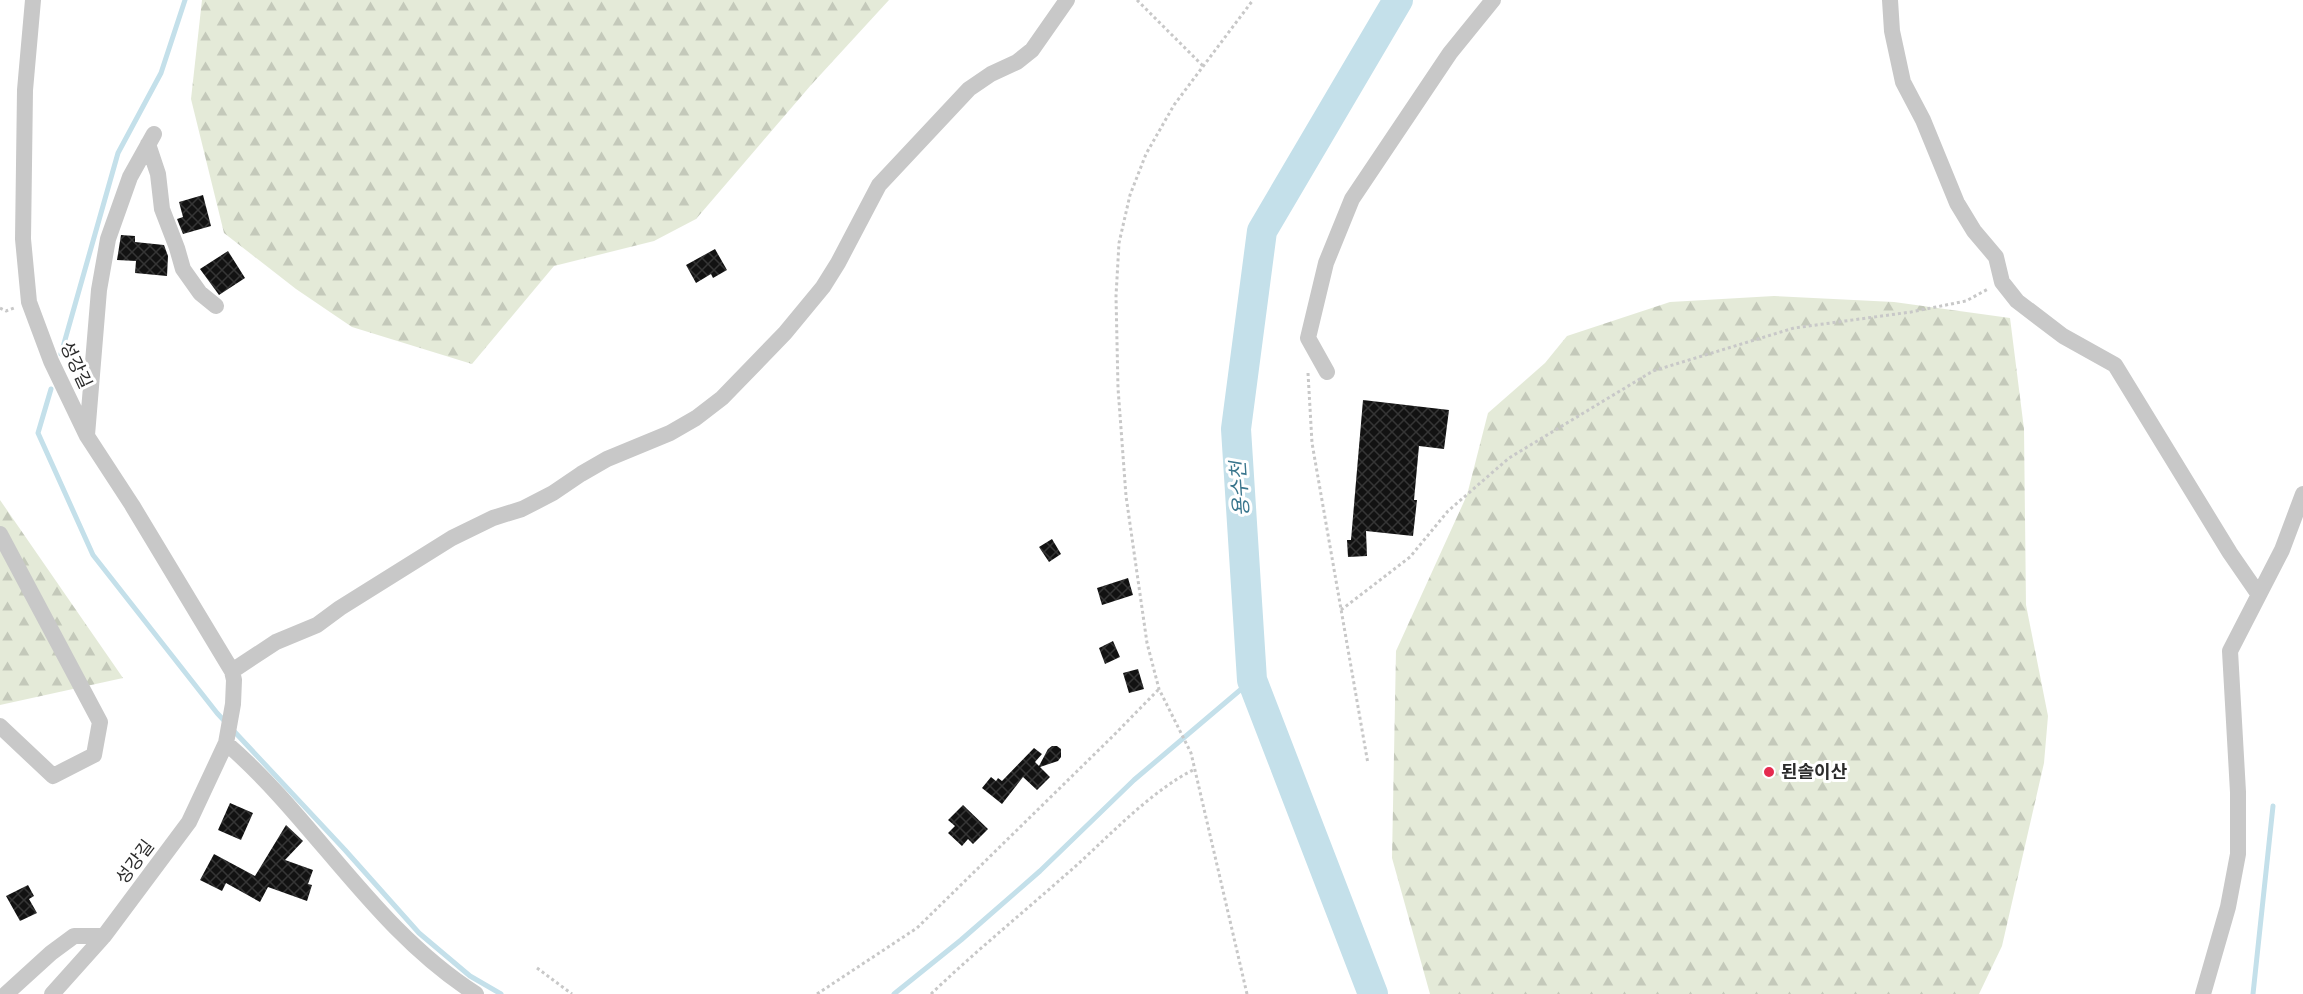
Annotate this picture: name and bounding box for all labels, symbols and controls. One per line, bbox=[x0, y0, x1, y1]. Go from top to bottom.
street label: 성강길 bbox=[56, 338, 96, 392]
water label: 용수천 bbox=[1226, 458, 1253, 517]
place label: 된솔이산 bbox=[1781, 761, 1848, 783]
marker: 된솔이산 bbox=[1762, 765, 1776, 779]
street label: 성강길 bbox=[111, 836, 159, 888]

